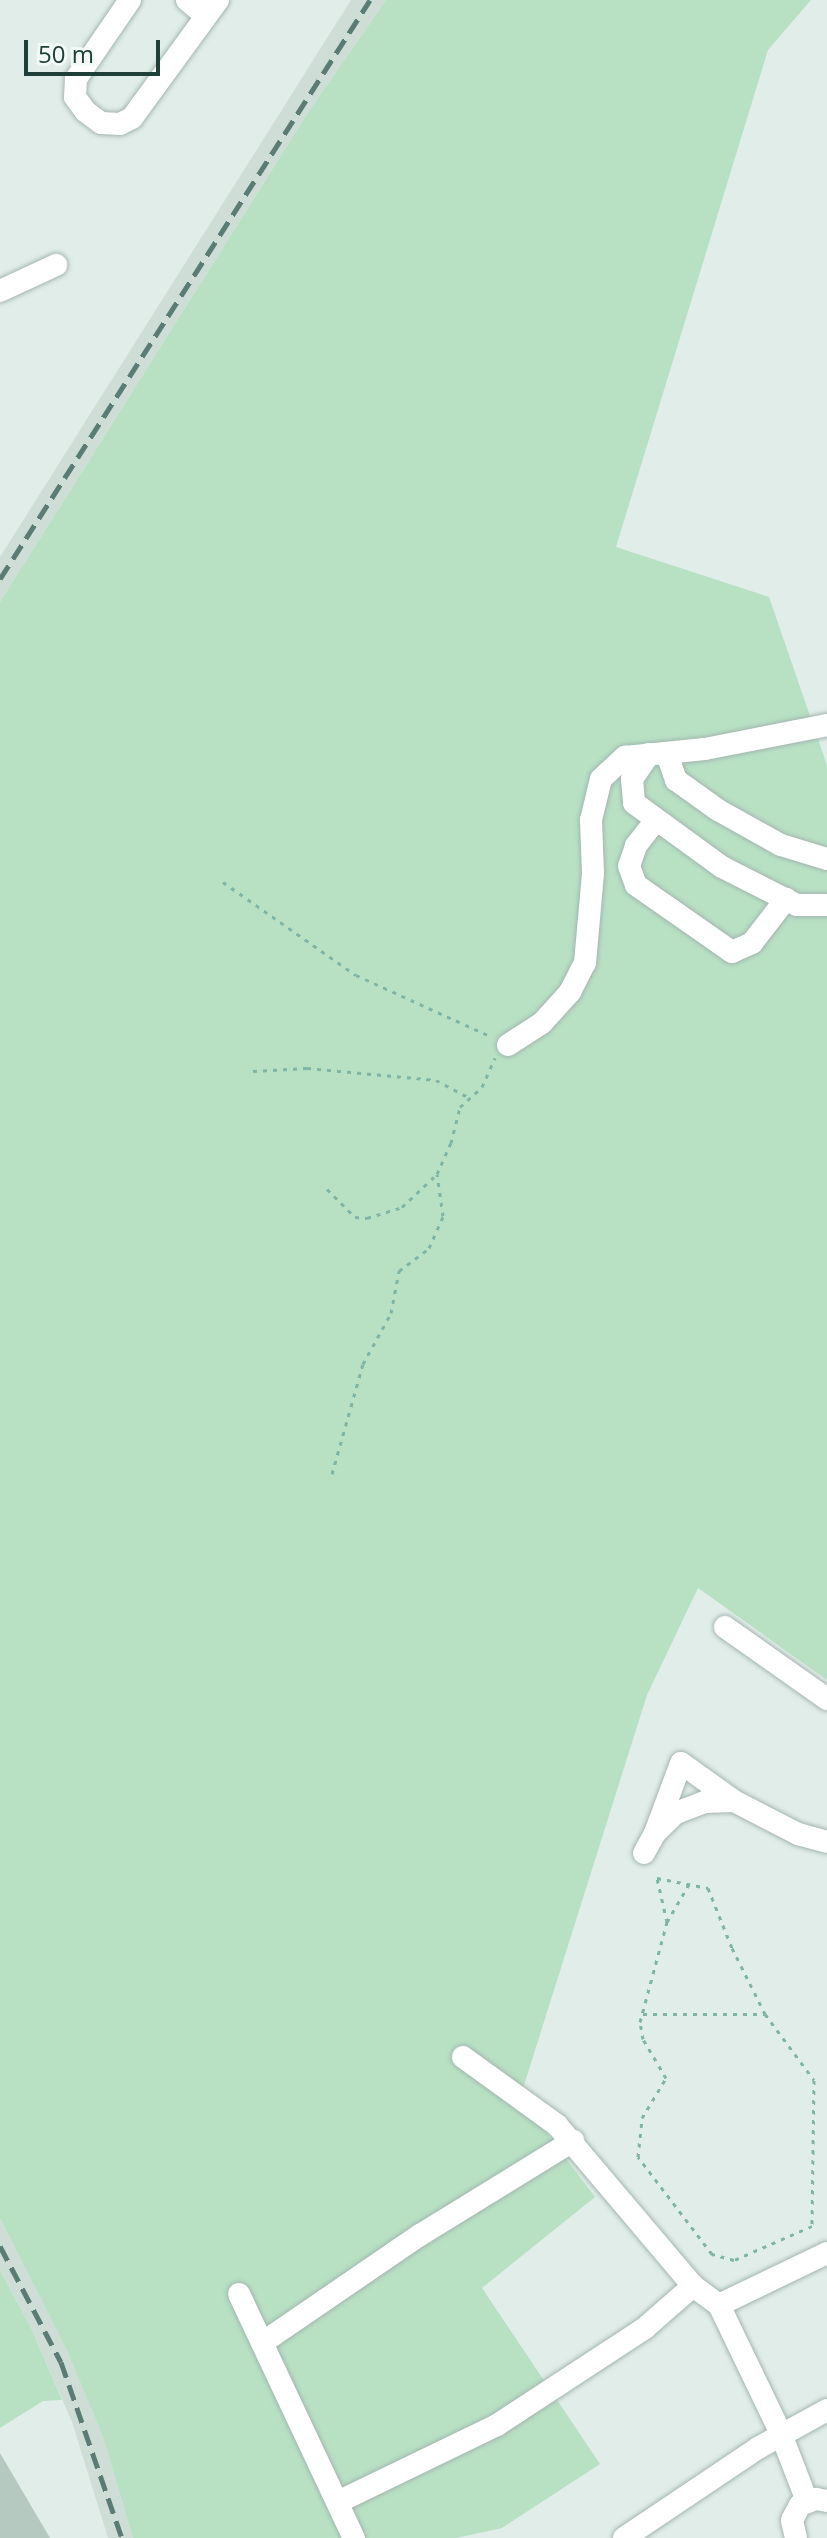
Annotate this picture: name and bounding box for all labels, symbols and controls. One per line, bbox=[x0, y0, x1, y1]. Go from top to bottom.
scale bar bbox=[28, 24, 164, 74]
text: 50 m bbox=[38, 37, 94, 70]

